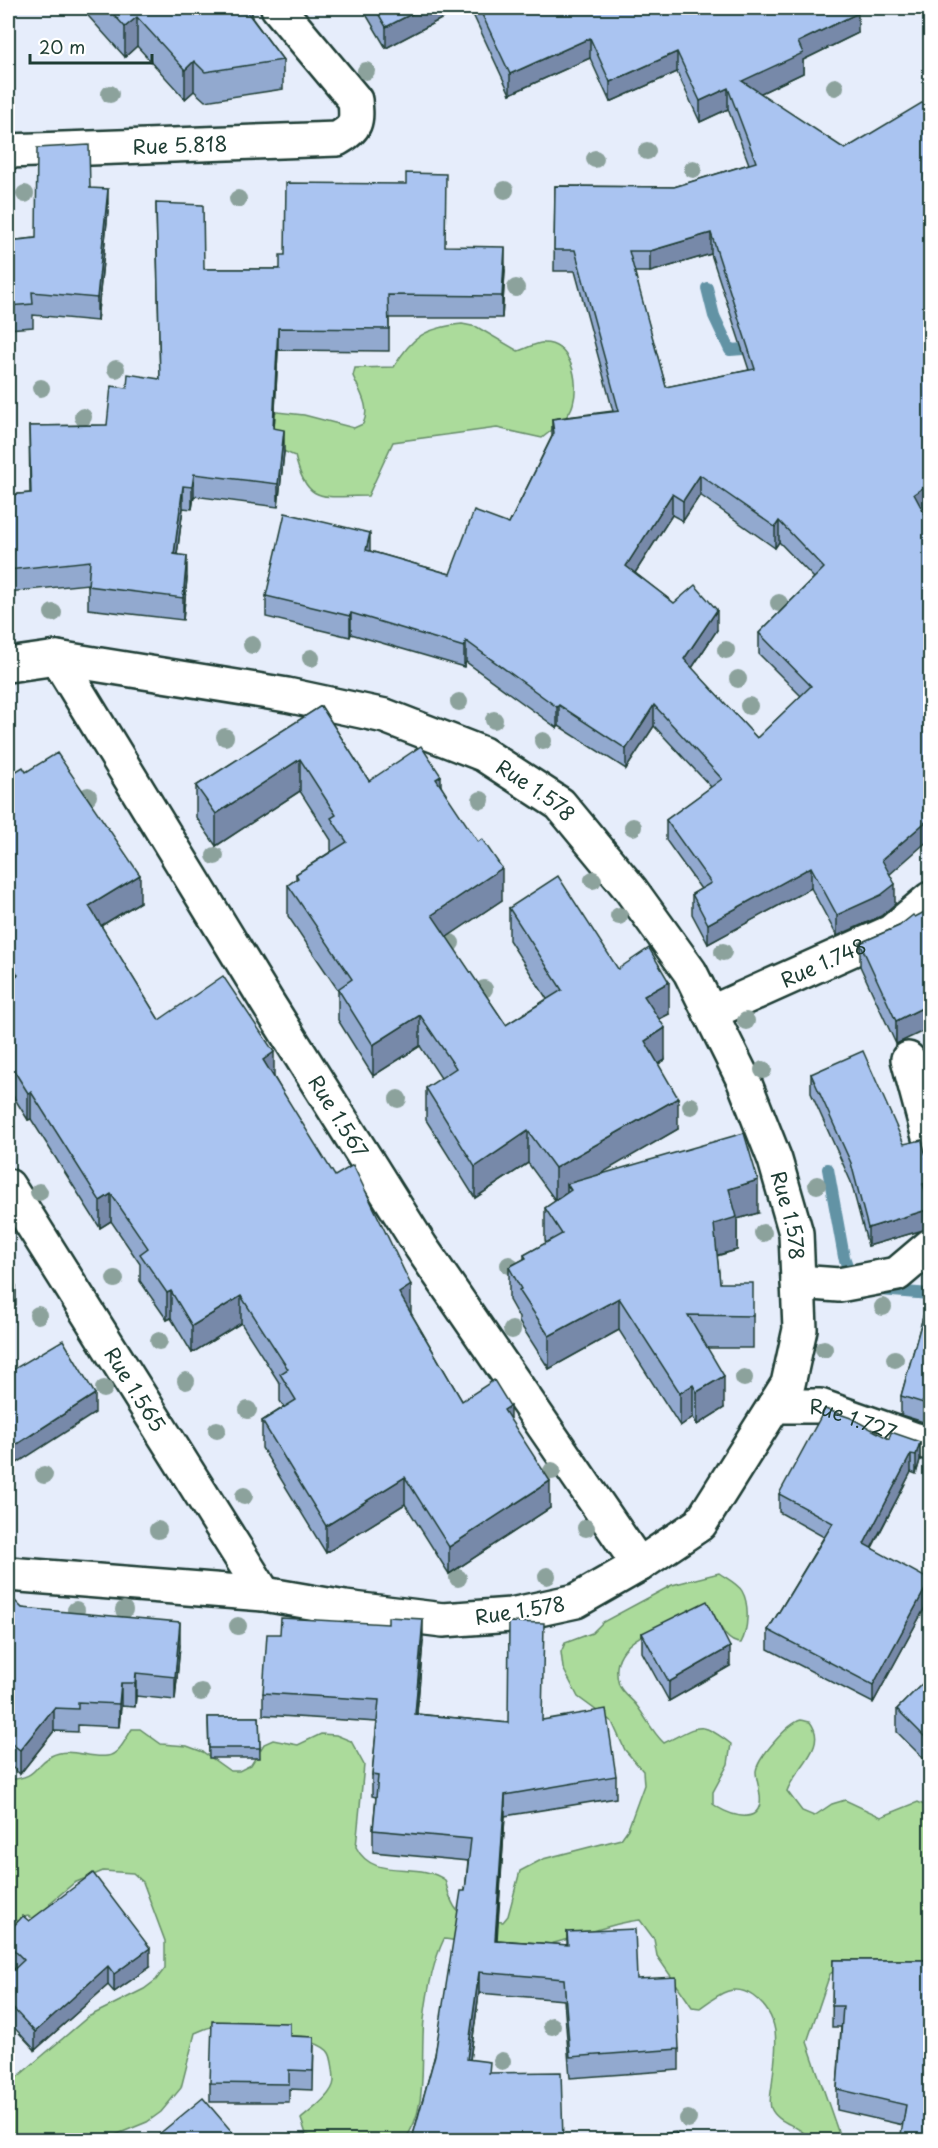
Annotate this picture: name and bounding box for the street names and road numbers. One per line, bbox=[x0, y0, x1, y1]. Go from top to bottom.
street label: Rue 5.818 bbox=[132, 128, 228, 161]
street label: Rue 1.578 bbox=[491, 752, 583, 827]
street label: Rue 1.748 bbox=[775, 930, 871, 995]
street label: Rue 1.567 bbox=[302, 1069, 376, 1163]
street label: Rue 1.578 bbox=[764, 1167, 812, 1260]
street label: Rue 1.565 bbox=[98, 1341, 174, 1438]
street label: Rue 1.727 bbox=[809, 1391, 901, 1447]
street label: Rue 1.578 bbox=[473, 1588, 567, 1632]

